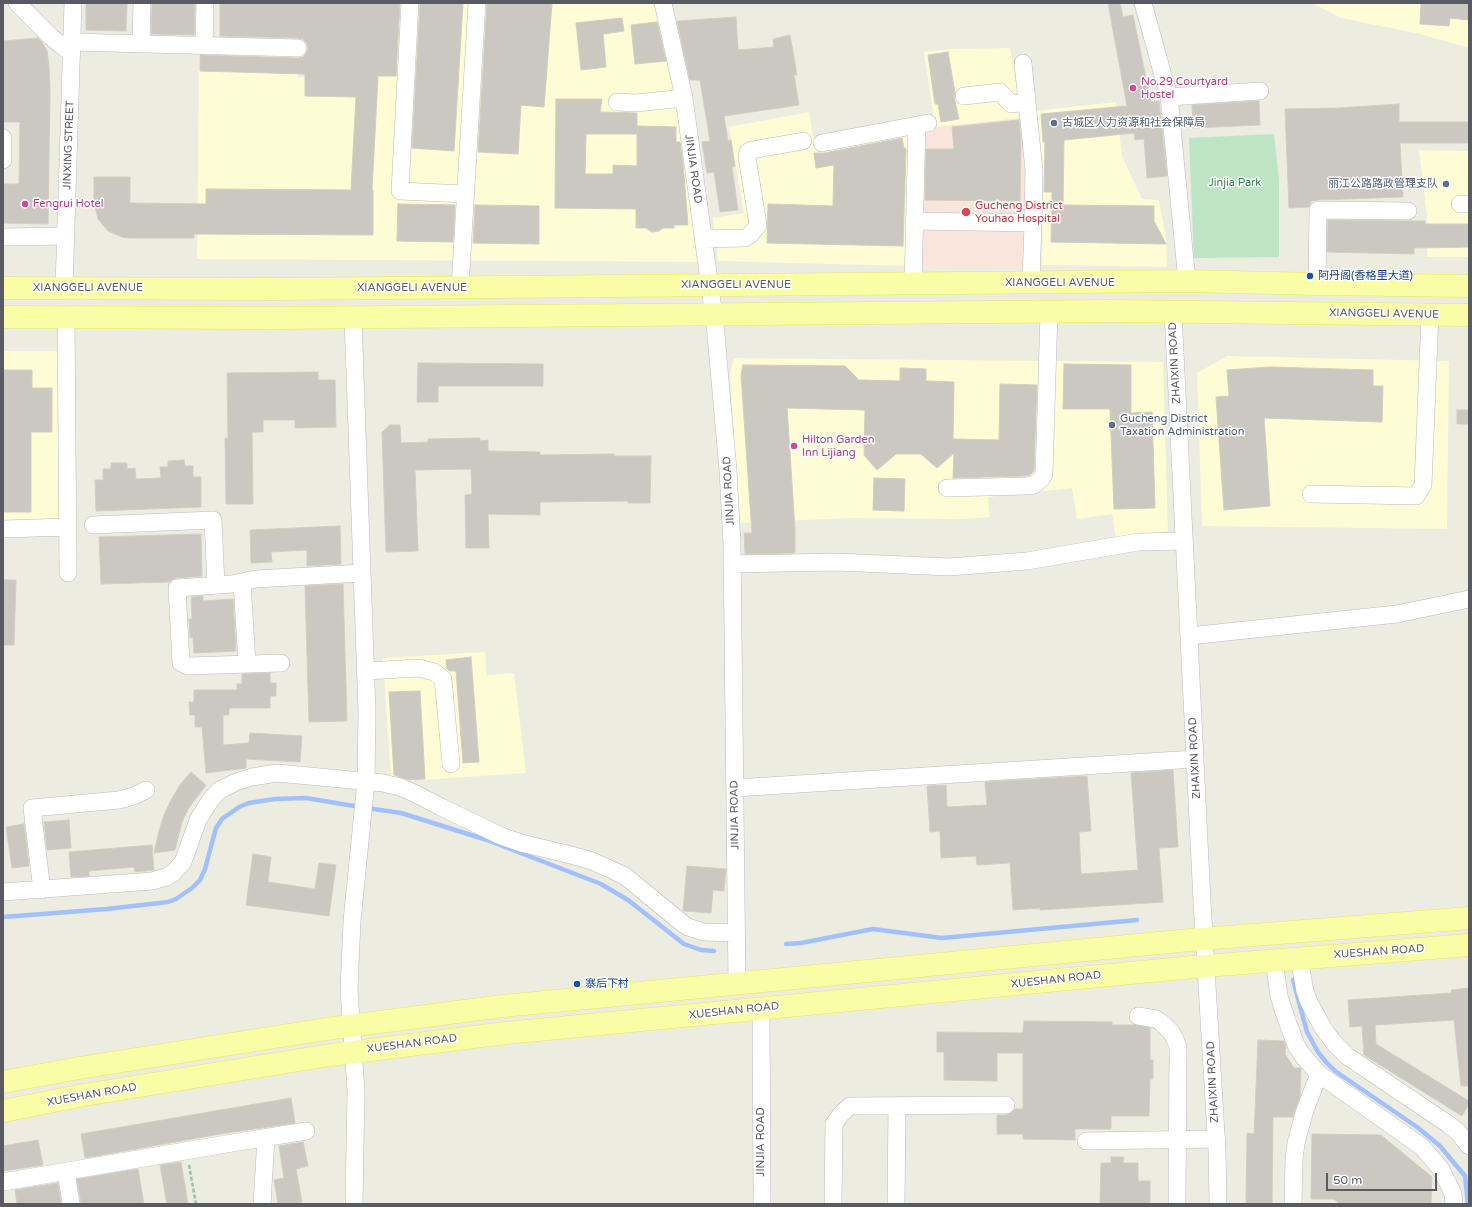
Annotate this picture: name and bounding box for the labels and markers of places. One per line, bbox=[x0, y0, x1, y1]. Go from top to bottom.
place label: No.29 Courtyard Hostel bbox=[1141, 75, 1228, 101]
marker: No.29 Courtyard Hostel bbox=[1128, 83, 1138, 93]
place label: 古城区人力资源和社会保障局 bbox=[1062, 116, 1205, 130]
marker: 古城区人力资源和社会保障局 bbox=[1049, 118, 1059, 128]
place label: 丽江公路路政管理支队 bbox=[1328, 177, 1438, 191]
marker: 丽江公路路政管理支队 bbox=[1441, 179, 1451, 189]
place label: Fengrui Hotel bbox=[33, 197, 104, 211]
marker: Fengrui Hotel bbox=[20, 199, 30, 209]
place label: Gucheng District Youhao Hospital bbox=[975, 199, 1063, 225]
marker: Gucheng District Youhao Hospital bbox=[960, 206, 972, 218]
place label: 阿丹阁(香格里大道) bbox=[1318, 269, 1413, 283]
marker: 阿丹阁(香格里大道) bbox=[1305, 271, 1315, 281]
place label: Gucheng District Taxation Administration bbox=[1120, 412, 1245, 438]
marker: Gucheng District Taxation Administration bbox=[1107, 420, 1117, 430]
place label: Hilton Garden Inn Lijiang bbox=[802, 433, 874, 459]
marker: Hilton Garden Inn Lijiang bbox=[789, 441, 799, 451]
place label: 寨后下村 bbox=[585, 977, 629, 991]
marker: 寨后下村 bbox=[572, 979, 582, 989]

